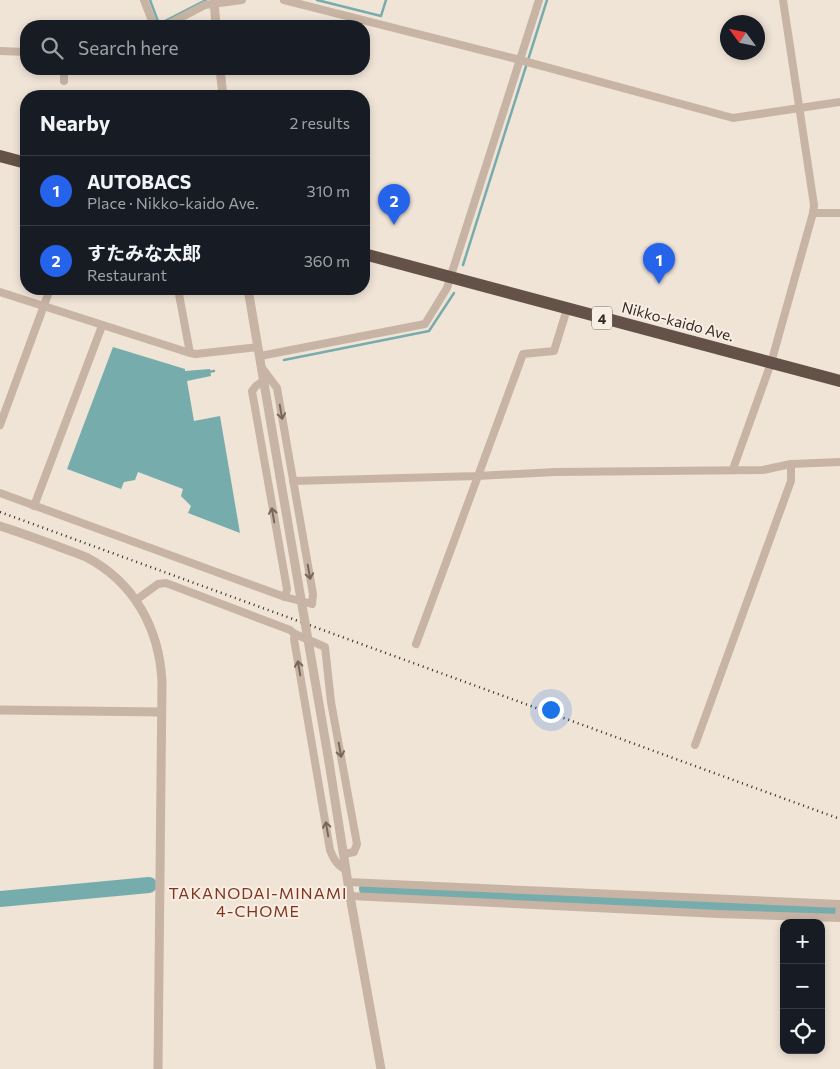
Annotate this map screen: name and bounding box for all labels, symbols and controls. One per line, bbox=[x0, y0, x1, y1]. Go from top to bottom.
north arrow bbox=[720, 15, 765, 60]
search box bbox=[20, 20, 370, 75]
icon: search bbox=[38, 34, 66, 62]
text: Search here bbox=[78, 36, 178, 59]
text: Nearby bbox=[40, 110, 110, 135]
text: 2 results bbox=[289, 113, 350, 132]
text: AUTOBACS bbox=[87, 170, 191, 193]
text: 1 bbox=[52, 181, 60, 200]
text: 310 m bbox=[307, 181, 350, 200]
pin: 2 bbox=[378, 184, 410, 225]
text: Place · Nikko-kaido Ave. bbox=[87, 193, 259, 212]
text: すたみな太郎 bbox=[87, 241, 201, 264]
pin: 1 bbox=[643, 243, 675, 284]
text: 2 bbox=[51, 251, 61, 270]
text: 360 m bbox=[304, 251, 350, 270]
text: Restaurant bbox=[87, 265, 167, 284]
street label: Nikko-kaido Ave. bbox=[620, 297, 736, 345]
road number: 4 bbox=[592, 306, 612, 330]
one-way arrow bbox=[276, 403, 286, 419]
one-way arrow bbox=[268, 507, 278, 523]
one-way arrow bbox=[305, 563, 314, 579]
one-way arrow bbox=[293, 661, 303, 677]
your location bbox=[538, 697, 564, 723]
one-way arrow bbox=[335, 742, 345, 758]
one-way arrow bbox=[321, 821, 331, 837]
district label: TAKANODAI-MINAMI 4-CHOME bbox=[168, 883, 348, 920]
map controls bbox=[780, 919, 825, 1054]
button: + bbox=[780, 919, 825, 964]
button: − bbox=[780, 964, 825, 1009]
button: locate bbox=[780, 1009, 825, 1054]

